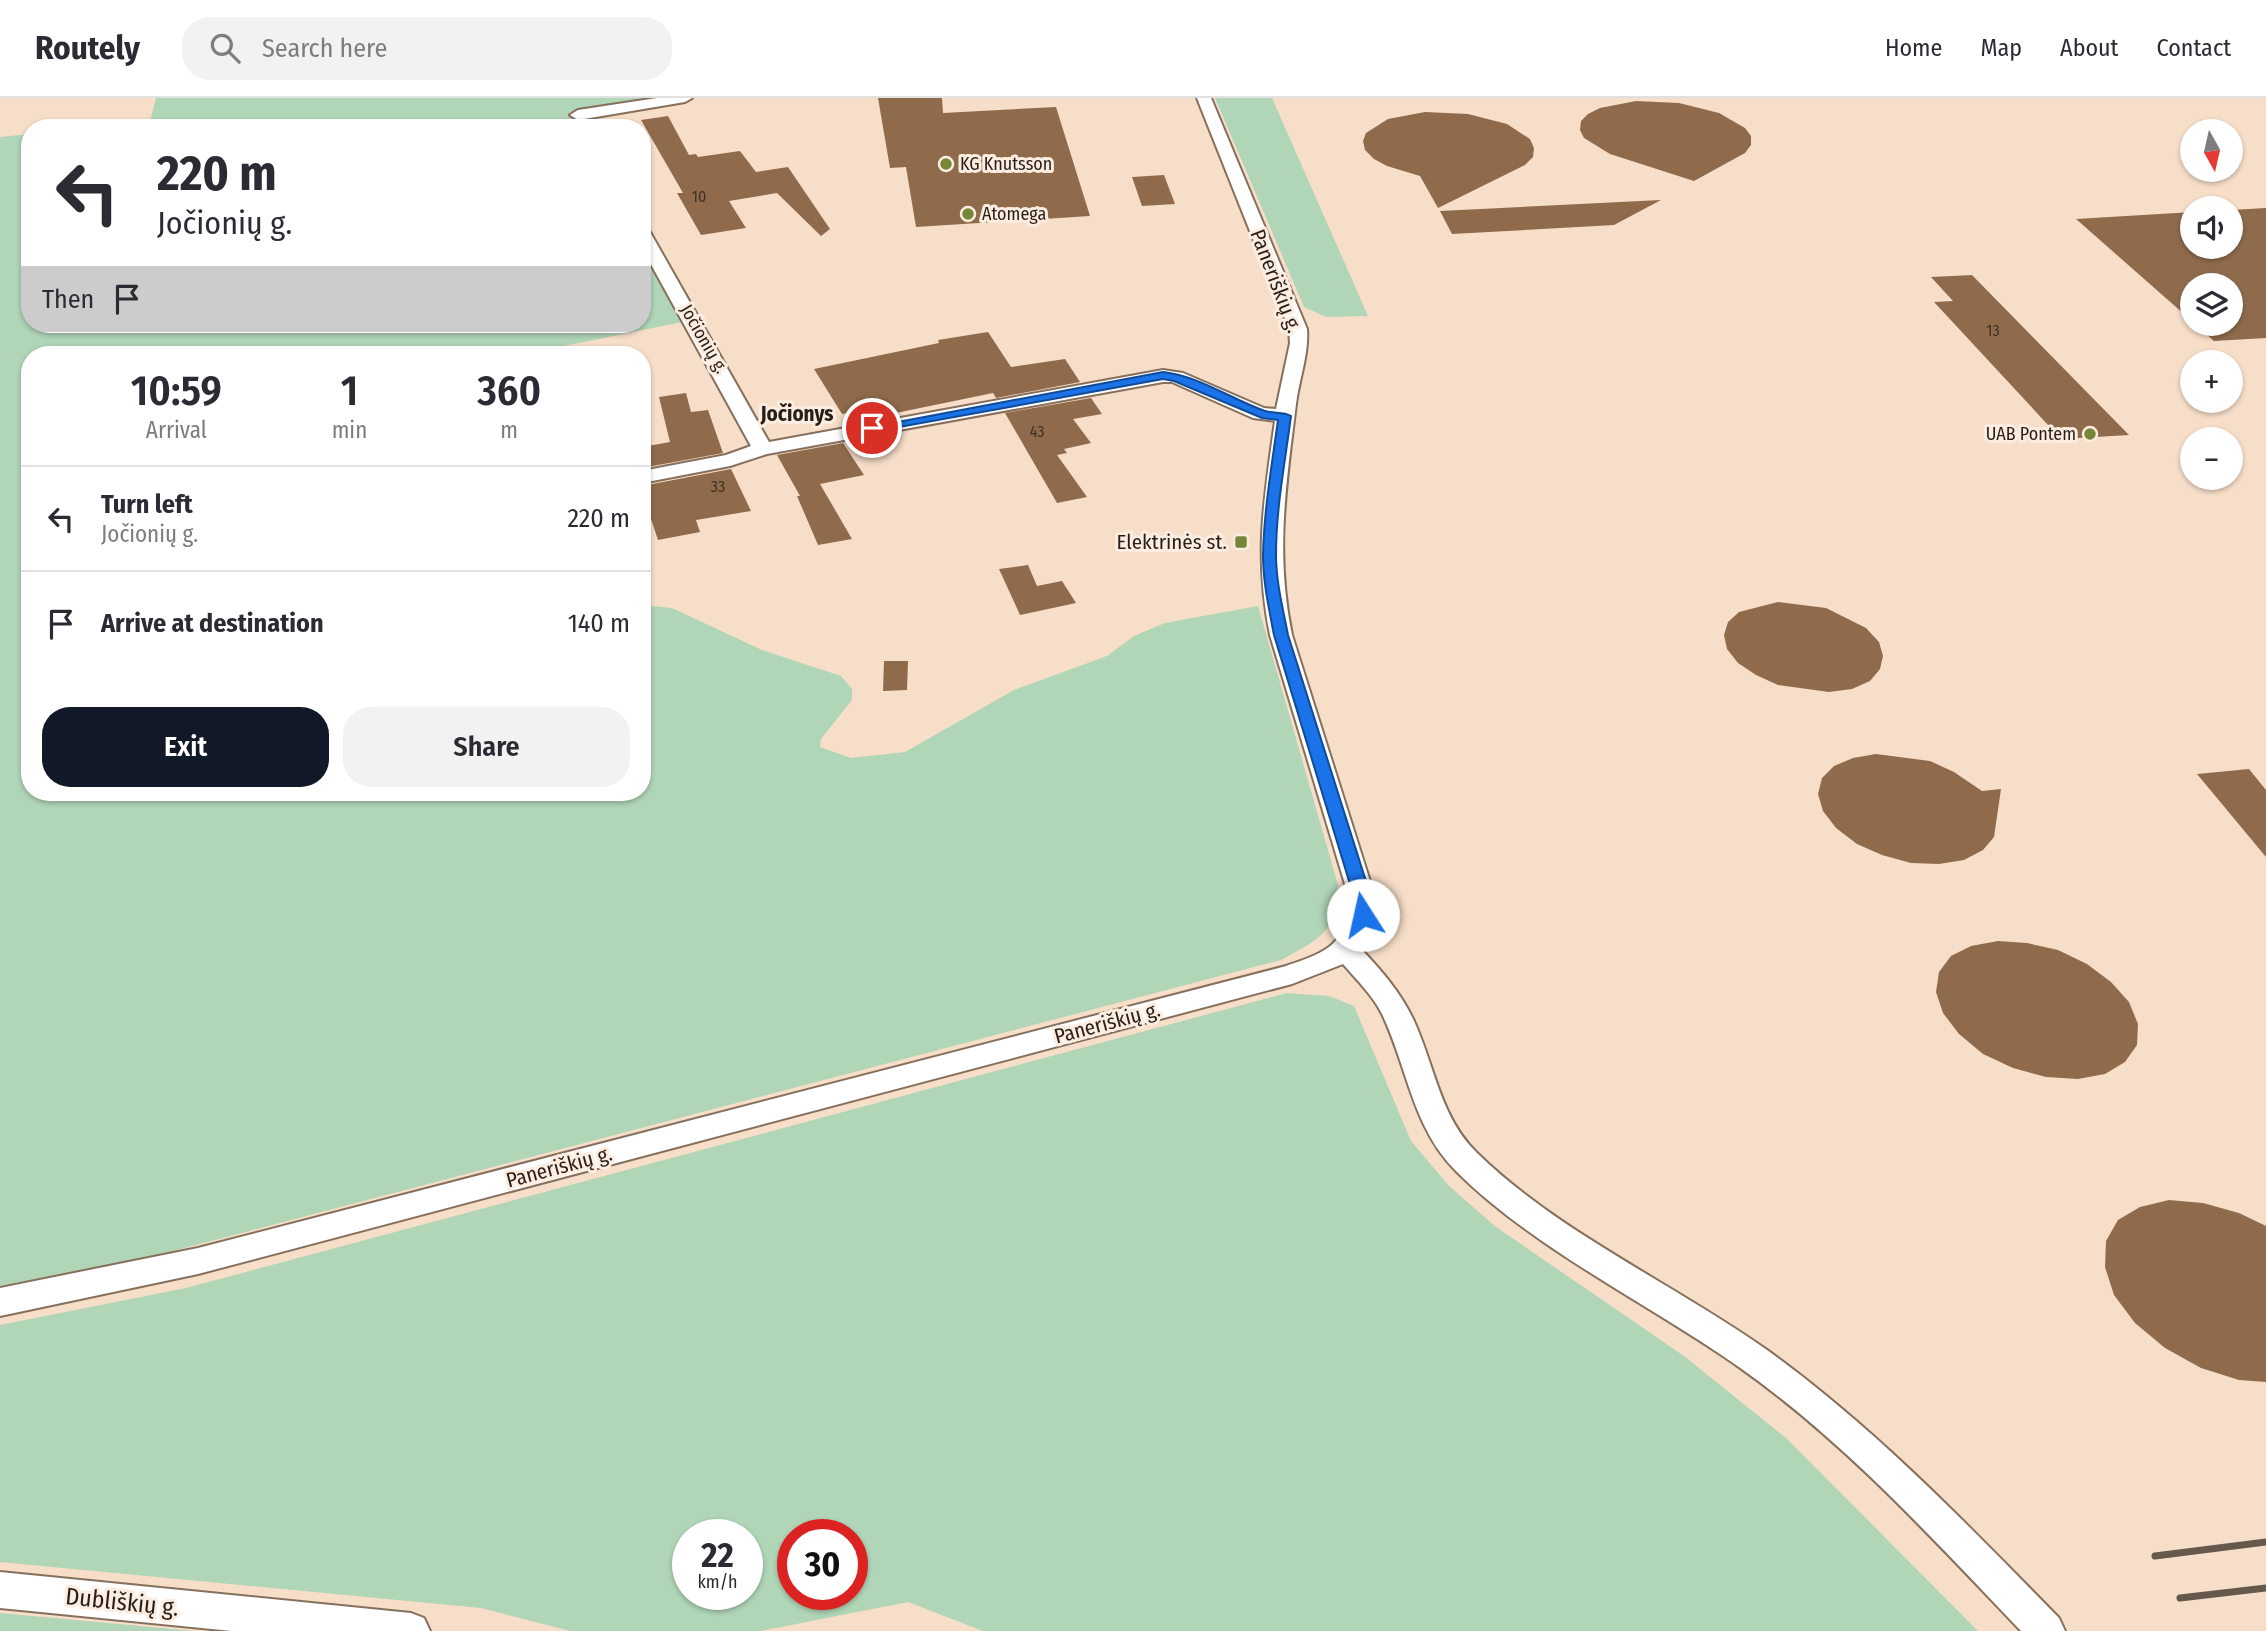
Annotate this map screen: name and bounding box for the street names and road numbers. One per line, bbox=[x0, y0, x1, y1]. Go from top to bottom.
street label: Paneriškių g. bbox=[1244, 226, 1308, 336]
street label: Jočionių g. bbox=[675, 301, 733, 378]
street label: Paneriškių g. bbox=[1051, 996, 1163, 1050]
street label: Paneriškių g. bbox=[503, 1140, 615, 1194]
street label: Dubliškių g. bbox=[64, 1582, 180, 1622]

